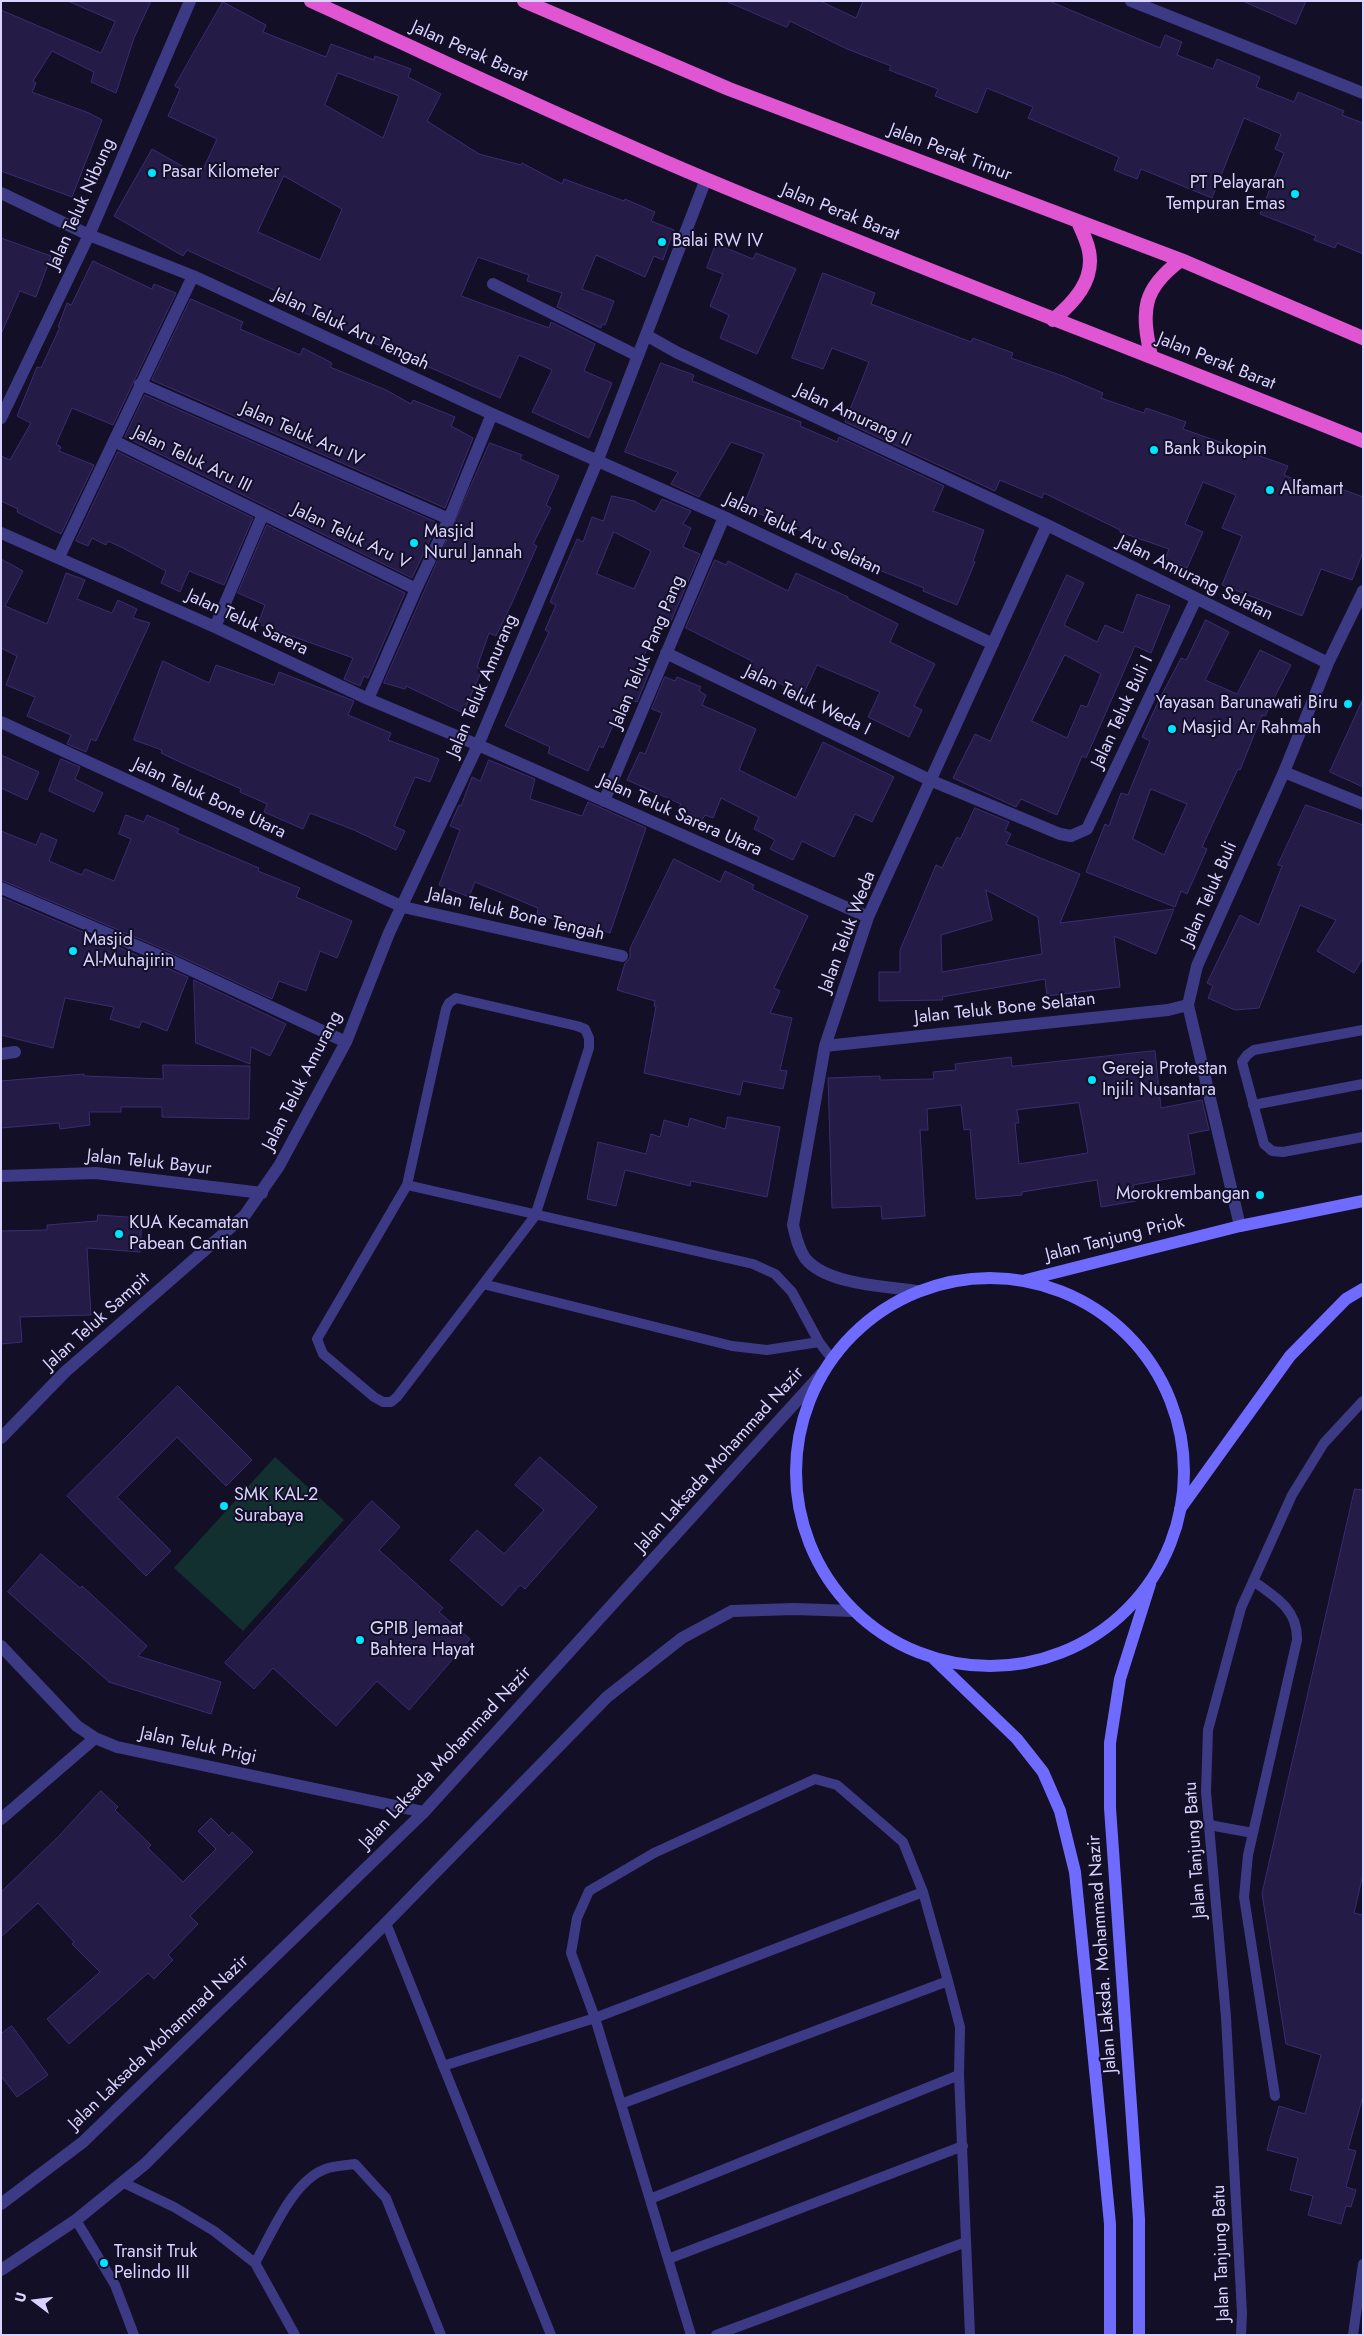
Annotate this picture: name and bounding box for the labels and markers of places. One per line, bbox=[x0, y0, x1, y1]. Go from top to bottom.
place label: Pasar Kilometer bbox=[162, 162, 279, 184]
marker: Pasar Kilometer bbox=[146, 167, 158, 179]
place label: PT Pelayaran Tempuran Emas bbox=[1166, 173, 1285, 215]
marker: PT Pelayaran Tempuran Emas bbox=[1289, 188, 1301, 200]
place label: Balai RW IV bbox=[672, 231, 763, 253]
marker: Balai RW IV bbox=[656, 236, 668, 248]
place label: Bank Bukopin bbox=[1164, 439, 1267, 461]
marker: Bank Bukopin bbox=[1148, 444, 1160, 456]
place label: Alfamart bbox=[1280, 479, 1343, 501]
marker: Alfamart bbox=[1264, 484, 1276, 496]
place label: Masjid Nurul Jannah bbox=[424, 522, 523, 564]
marker: Masjid Nurul Jannah bbox=[408, 537, 420, 549]
place label: Yayasan Barunawati Biru bbox=[1156, 693, 1338, 715]
marker: Yayasan Barunawati Biru bbox=[1342, 698, 1354, 710]
place label: Masjid Ar Rahmah bbox=[1182, 718, 1321, 740]
marker: Masjid Ar Rahmah bbox=[1166, 723, 1178, 735]
place label: Masjid Al-Muhajirin bbox=[83, 930, 174, 972]
marker: Masjid Al-Muhajirin bbox=[67, 945, 79, 957]
place label: Gereja Protestan Injili Nusantara bbox=[1102, 1059, 1227, 1102]
marker: Gereja Protestan Injili Nusantara bbox=[1086, 1074, 1098, 1086]
place label: Morokrembangan bbox=[1116, 1184, 1250, 1206]
marker: Morokrembangan bbox=[1254, 1189, 1266, 1201]
place label: KUA Kecamatan Pabean Cantian bbox=[129, 1213, 249, 1256]
marker: KUA Kecamatan Pabean Cantian bbox=[113, 1228, 125, 1240]
place label: SMK KAL-2 Surabaya bbox=[234, 1485, 318, 1528]
marker: SMK KAL-2 Surabaya bbox=[218, 1500, 230, 1512]
place label: GPIB Jemaat Bahtera Hayat bbox=[370, 1619, 474, 1662]
marker: GPIB Jemaat Bahtera Hayat bbox=[354, 1634, 366, 1646]
place label: Transit Truk Pelindo III bbox=[114, 2242, 197, 2284]
marker: Transit Truk Pelindo III bbox=[98, 2257, 110, 2269]

